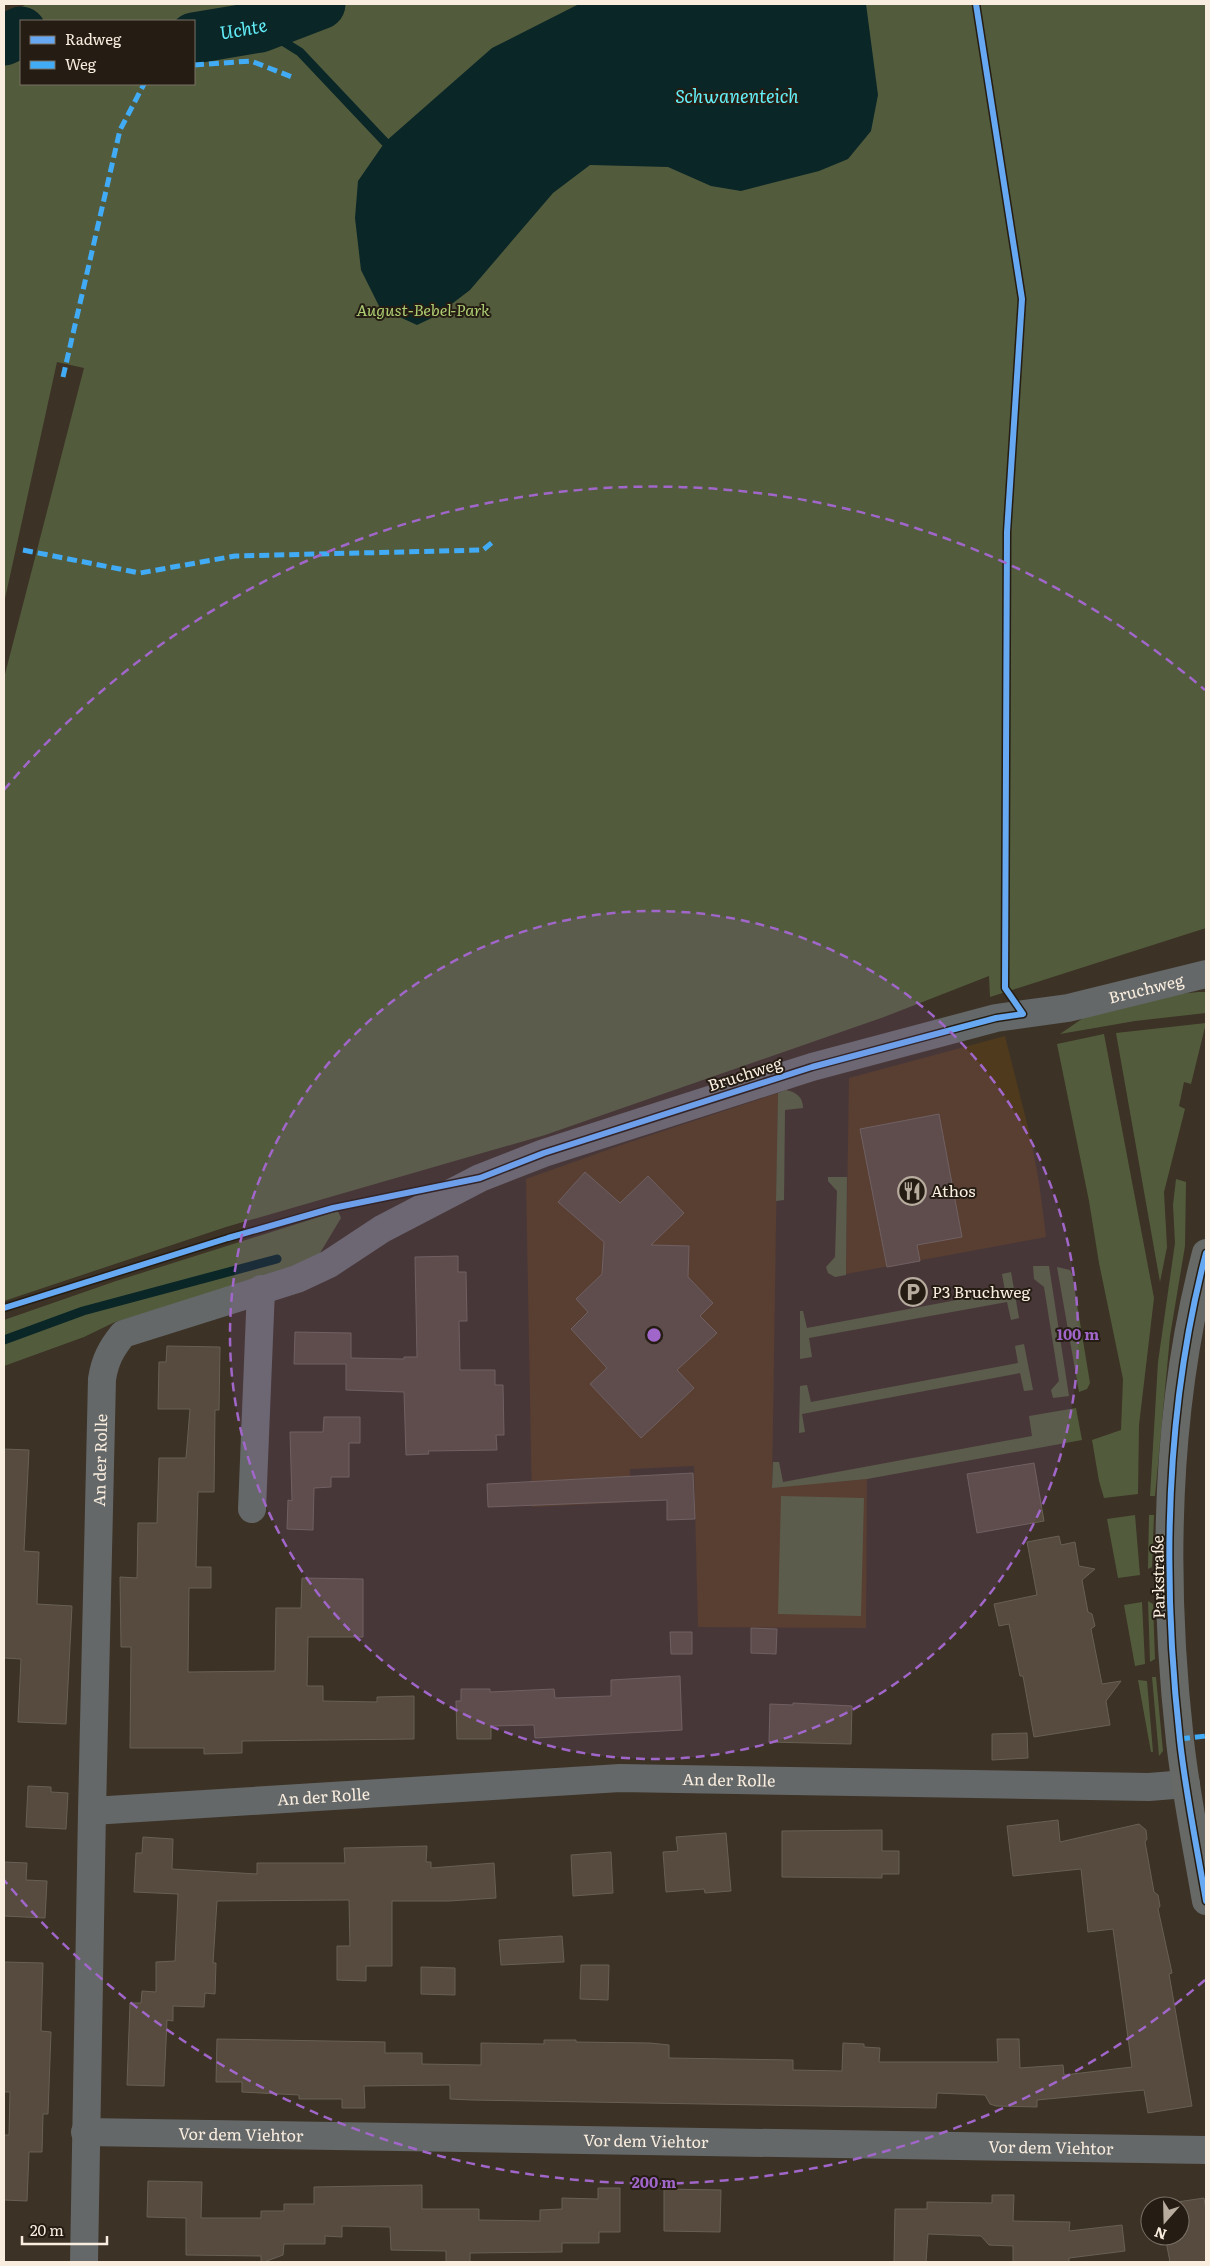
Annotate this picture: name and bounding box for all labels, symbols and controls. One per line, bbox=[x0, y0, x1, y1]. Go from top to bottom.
water label: Uchte bbox=[218, 11, 271, 46]
legend bbox=[20, 20, 195, 85]
text: Radweg bbox=[65, 27, 122, 50]
text: Weg bbox=[65, 52, 97, 75]
water label: Schwanenteich bbox=[675, 82, 799, 109]
park label: August-Bebel-Park bbox=[356, 297, 490, 321]
street label: Bruchweg bbox=[1106, 967, 1186, 1009]
street label: Bruchweg bbox=[704, 1050, 785, 1096]
restaurant icon: Athos bbox=[897, 1176, 927, 1206]
place label: Athos bbox=[931, 1178, 975, 1202]
parking icon: P3 Bruchweg bbox=[898, 1277, 928, 1307]
place label: P3 Bruchweg bbox=[932, 1279, 1030, 1303]
text: 100 m bbox=[1057, 1322, 1099, 1345]
centre of rings bbox=[645, 1326, 663, 1344]
street label: An der Rolle bbox=[86, 1413, 112, 1507]
street label: Parkstraße bbox=[1144, 1535, 1170, 1619]
street label: An der Rolle bbox=[682, 1766, 776, 1792]
street label: An der Rolle bbox=[276, 1781, 371, 1810]
street label: Vor dem Viehtor bbox=[178, 2121, 304, 2147]
street label: Vor dem Viehtor bbox=[583, 2127, 709, 2153]
street label: Vor dem Viehtor bbox=[988, 2134, 1114, 2160]
text: 200 m bbox=[632, 2170, 676, 2193]
north arrow bbox=[1140, 2196, 1190, 2246]
scale bar bbox=[22, 2214, 108, 2246]
text: 20 m bbox=[30, 2218, 64, 2241]
text: N bbox=[1151, 2223, 1169, 2246]

